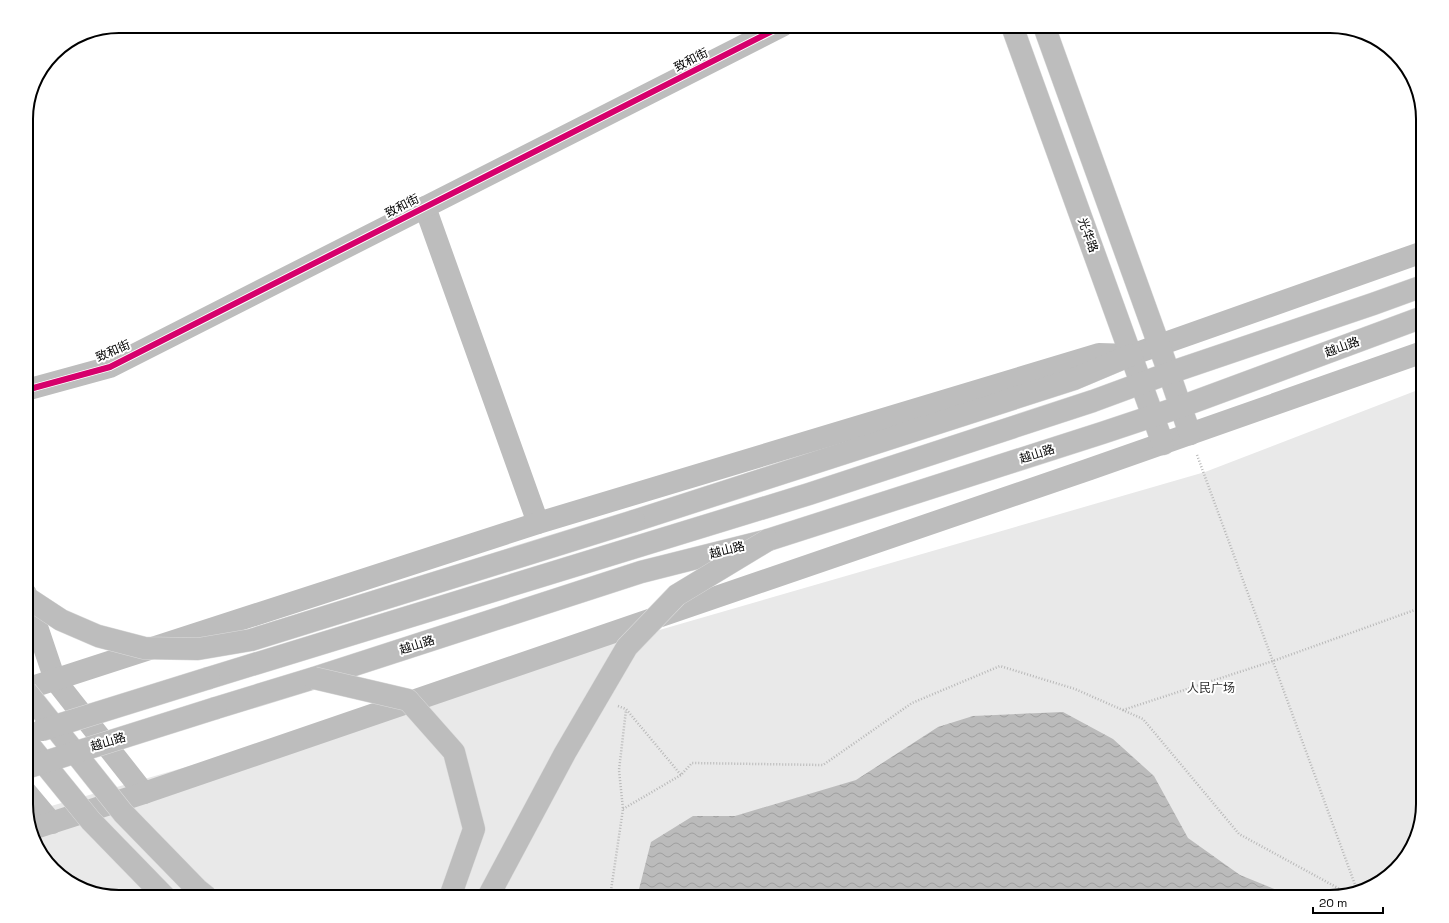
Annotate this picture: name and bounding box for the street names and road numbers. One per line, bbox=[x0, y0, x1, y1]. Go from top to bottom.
street label: 致和街 bbox=[671, 45, 711, 75]
street label: 致和街 bbox=[382, 191, 422, 221]
street label: 光华路 bbox=[1074, 215, 1102, 255]
street label: 越山路 bbox=[1322, 333, 1362, 361]
street label: 致和街 bbox=[93, 337, 133, 365]
street label: 越山路 bbox=[1017, 441, 1057, 467]
street label: 越山路 bbox=[708, 538, 746, 562]
street label: 越山路 bbox=[397, 632, 437, 658]
street label: 越山路 bbox=[88, 729, 128, 755]

